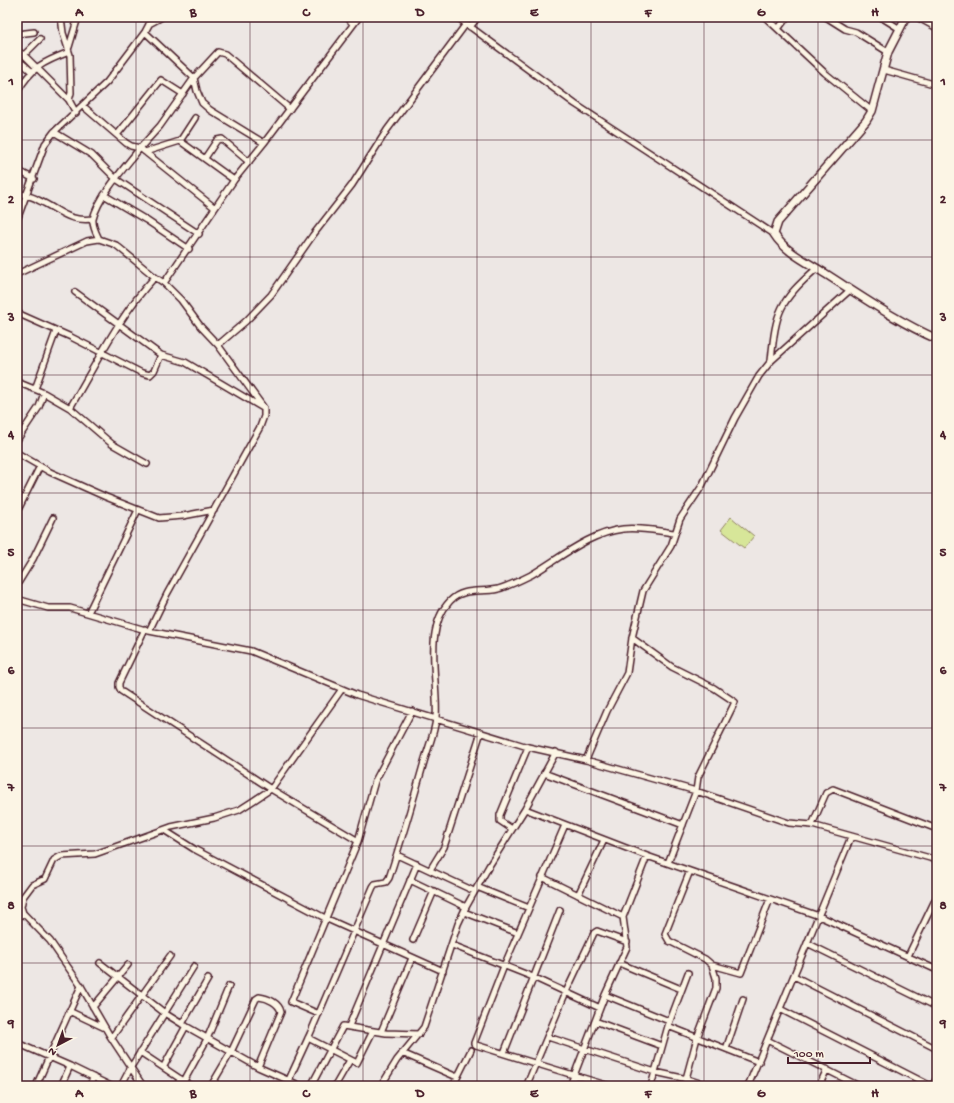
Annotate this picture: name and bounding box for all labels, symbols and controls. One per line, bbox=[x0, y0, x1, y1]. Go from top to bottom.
text: A bbox=[74, 6, 84, 21]
text: B bbox=[189, 6, 198, 21]
text: C bbox=[301, 6, 311, 21]
text: D bbox=[415, 6, 425, 21]
text: E bbox=[530, 6, 539, 21]
text: F bbox=[644, 6, 653, 21]
text: G bbox=[757, 6, 766, 21]
text: H bbox=[871, 6, 879, 21]
text: 1 bbox=[7, 75, 14, 90]
text: 1 bbox=[939, 75, 946, 90]
text: 2 bbox=[8, 193, 15, 208]
text: 2 bbox=[940, 193, 947, 208]
text: 3 bbox=[7, 311, 15, 326]
text: 3 bbox=[939, 311, 947, 326]
text: 4 bbox=[7, 428, 15, 443]
text: 4 bbox=[939, 428, 947, 443]
text: 5 bbox=[8, 546, 15, 561]
text: 5 bbox=[940, 546, 947, 561]
text: 6 bbox=[8, 664, 15, 679]
text: 6 bbox=[940, 664, 947, 679]
text: 7 bbox=[7, 781, 16, 796]
text: 7 bbox=[939, 781, 948, 796]
text: 8 bbox=[7, 899, 15, 914]
text: 8 bbox=[939, 899, 947, 914]
text: 9 bbox=[7, 1017, 15, 1032]
text: 9 bbox=[939, 1017, 947, 1032]
north arrow bbox=[38, 1025, 78, 1065]
scale bar bbox=[788, 1039, 870, 1065]
text: N bbox=[46, 1044, 59, 1058]
text: 100 m bbox=[793, 1048, 824, 1062]
text: A bbox=[74, 1087, 84, 1102]
text: B bbox=[189, 1087, 198, 1102]
text: C bbox=[301, 1087, 311, 1102]
text: D bbox=[415, 1087, 425, 1102]
text: E bbox=[530, 1087, 539, 1102]
text: F bbox=[644, 1087, 653, 1102]
text: G bbox=[757, 1087, 766, 1102]
text: H bbox=[871, 1087, 879, 1102]

